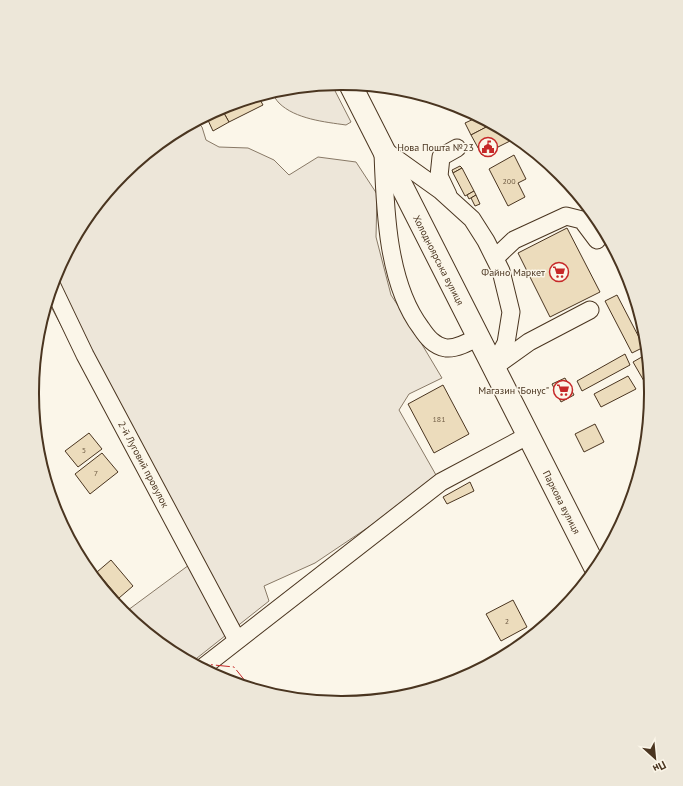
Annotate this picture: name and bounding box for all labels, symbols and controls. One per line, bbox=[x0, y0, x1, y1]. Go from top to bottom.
public building icon: Нова Пошта №23 bbox=[477, 136, 499, 158]
place label: Нова Пошта №23 bbox=[397, 141, 474, 154]
house number: 200 bbox=[502, 176, 516, 186]
street label: Холодноярська вулиця bbox=[410, 213, 467, 308]
supermarket icon: Файно Маркет bbox=[548, 261, 570, 283]
place label: Файно Маркет bbox=[481, 266, 545, 279]
supermarket icon: Магазин "Бонус" bbox=[552, 379, 574, 401]
place label: Магазин "Бонус" bbox=[478, 384, 549, 397]
house number: 181 bbox=[432, 414, 446, 424]
street label: 2-й Луговий провулок bbox=[115, 419, 172, 510]
house number: 5 bbox=[82, 445, 86, 455]
house number: 7 bbox=[94, 468, 98, 478]
street label: Паркова вулиця bbox=[540, 468, 583, 537]
house number: 2 bbox=[505, 616, 509, 626]
north arrow bbox=[635, 738, 675, 778]
text: Пн bbox=[651, 758, 668, 776]

